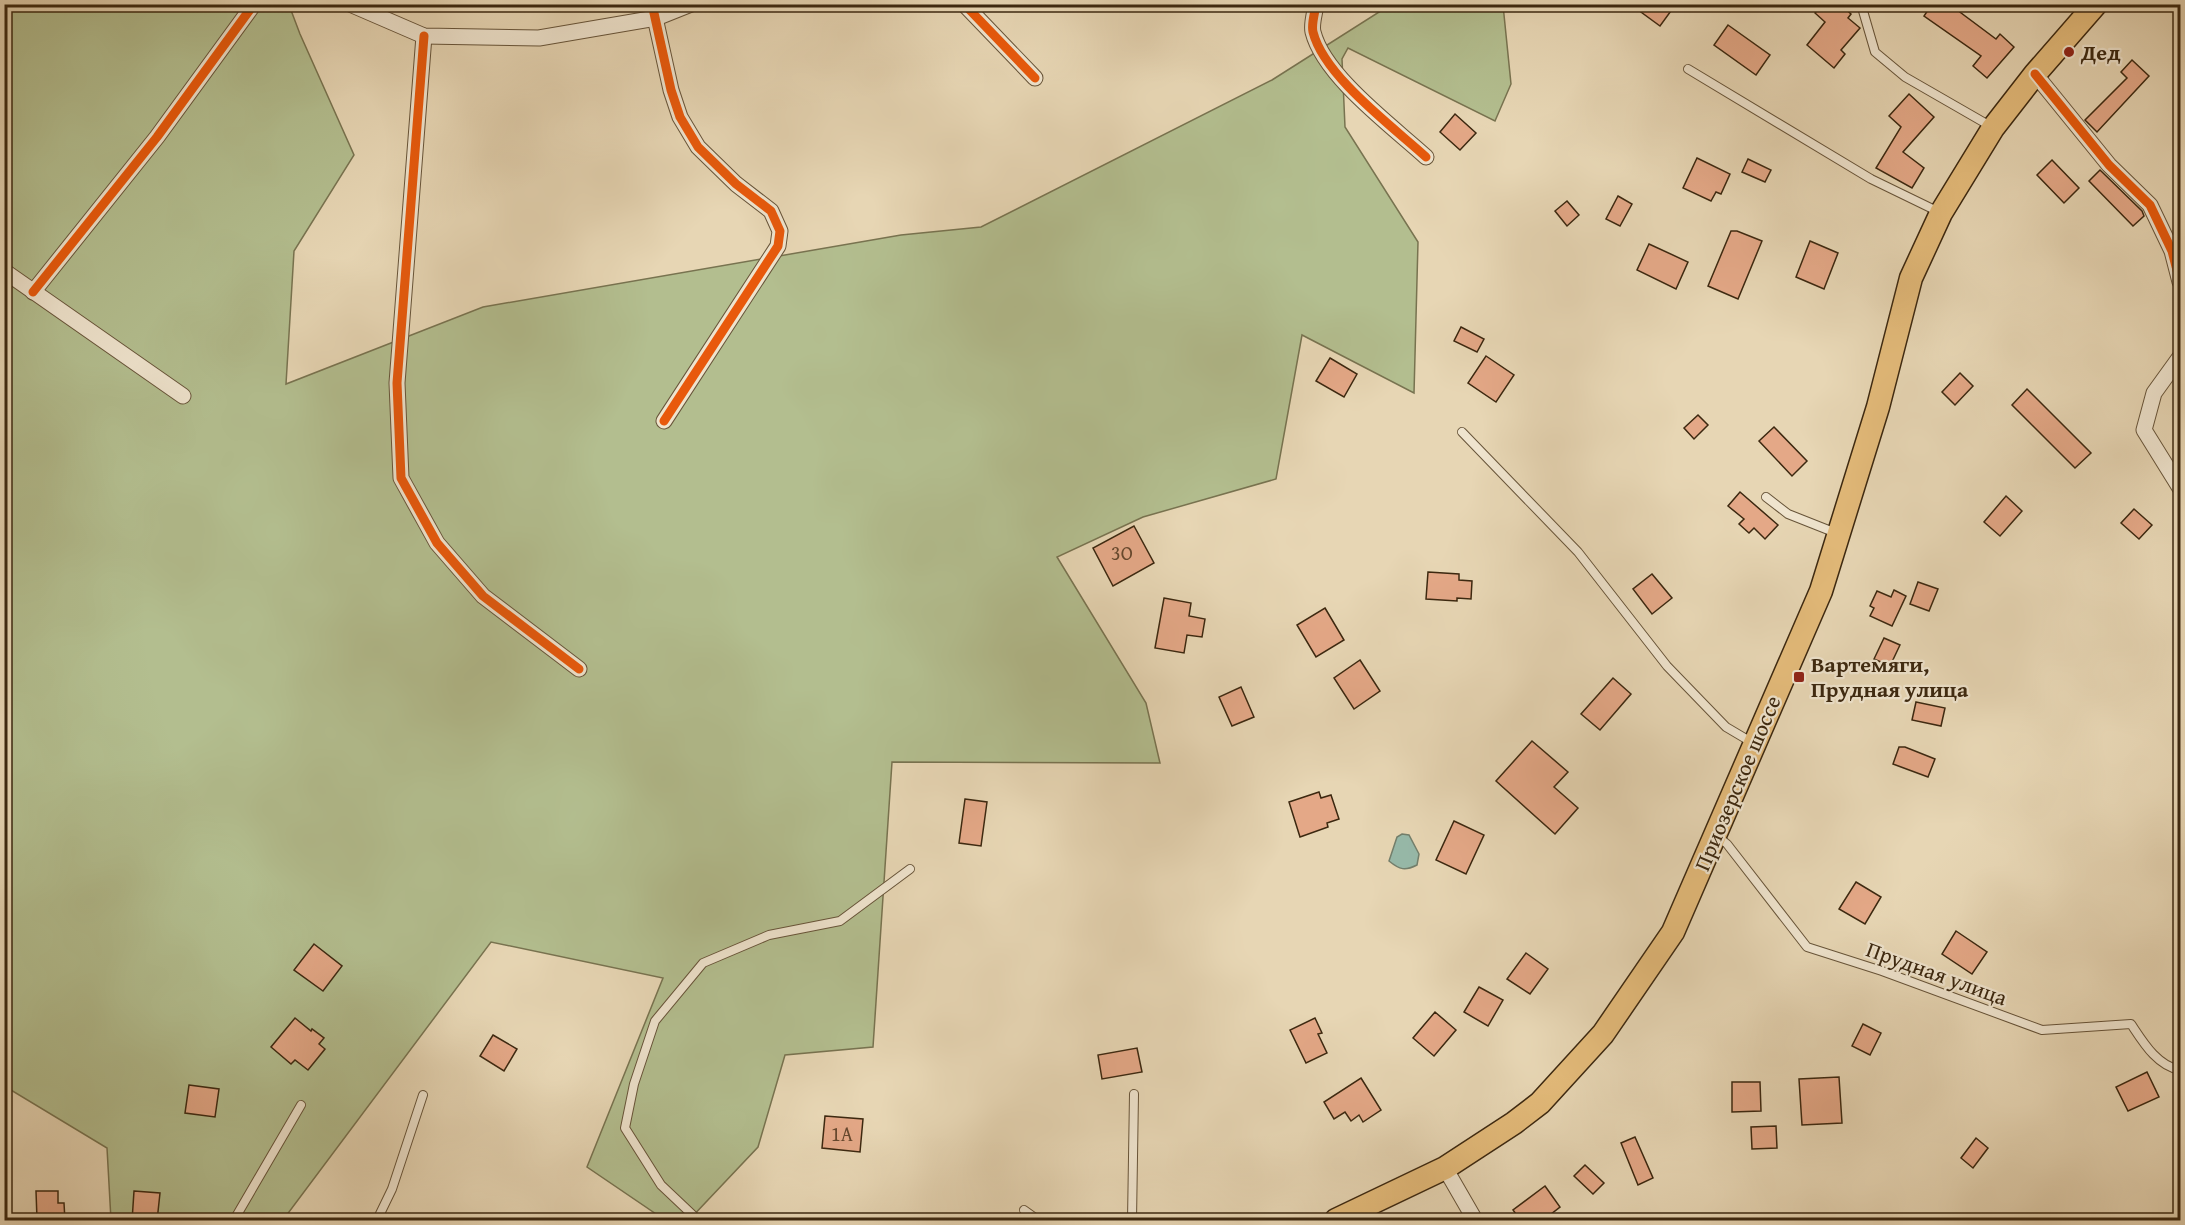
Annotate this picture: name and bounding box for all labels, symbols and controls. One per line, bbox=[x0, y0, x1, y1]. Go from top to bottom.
place label: Дед bbox=[2080, 36, 2121, 68]
marker: Дед bbox=[2062, 45, 2076, 59]
house number: 3О bbox=[1111, 538, 1133, 567]
place label: Вартемяги, Прудная улица bbox=[1811, 648, 1969, 705]
marker: Вартемяги, Прудная улица bbox=[1792, 670, 1806, 684]
street label: Приозерское шоссе bbox=[1686, 690, 1788, 876]
street label: Прудная улица bbox=[1862, 933, 2012, 1013]
house number: 1А bbox=[831, 1119, 853, 1148]

